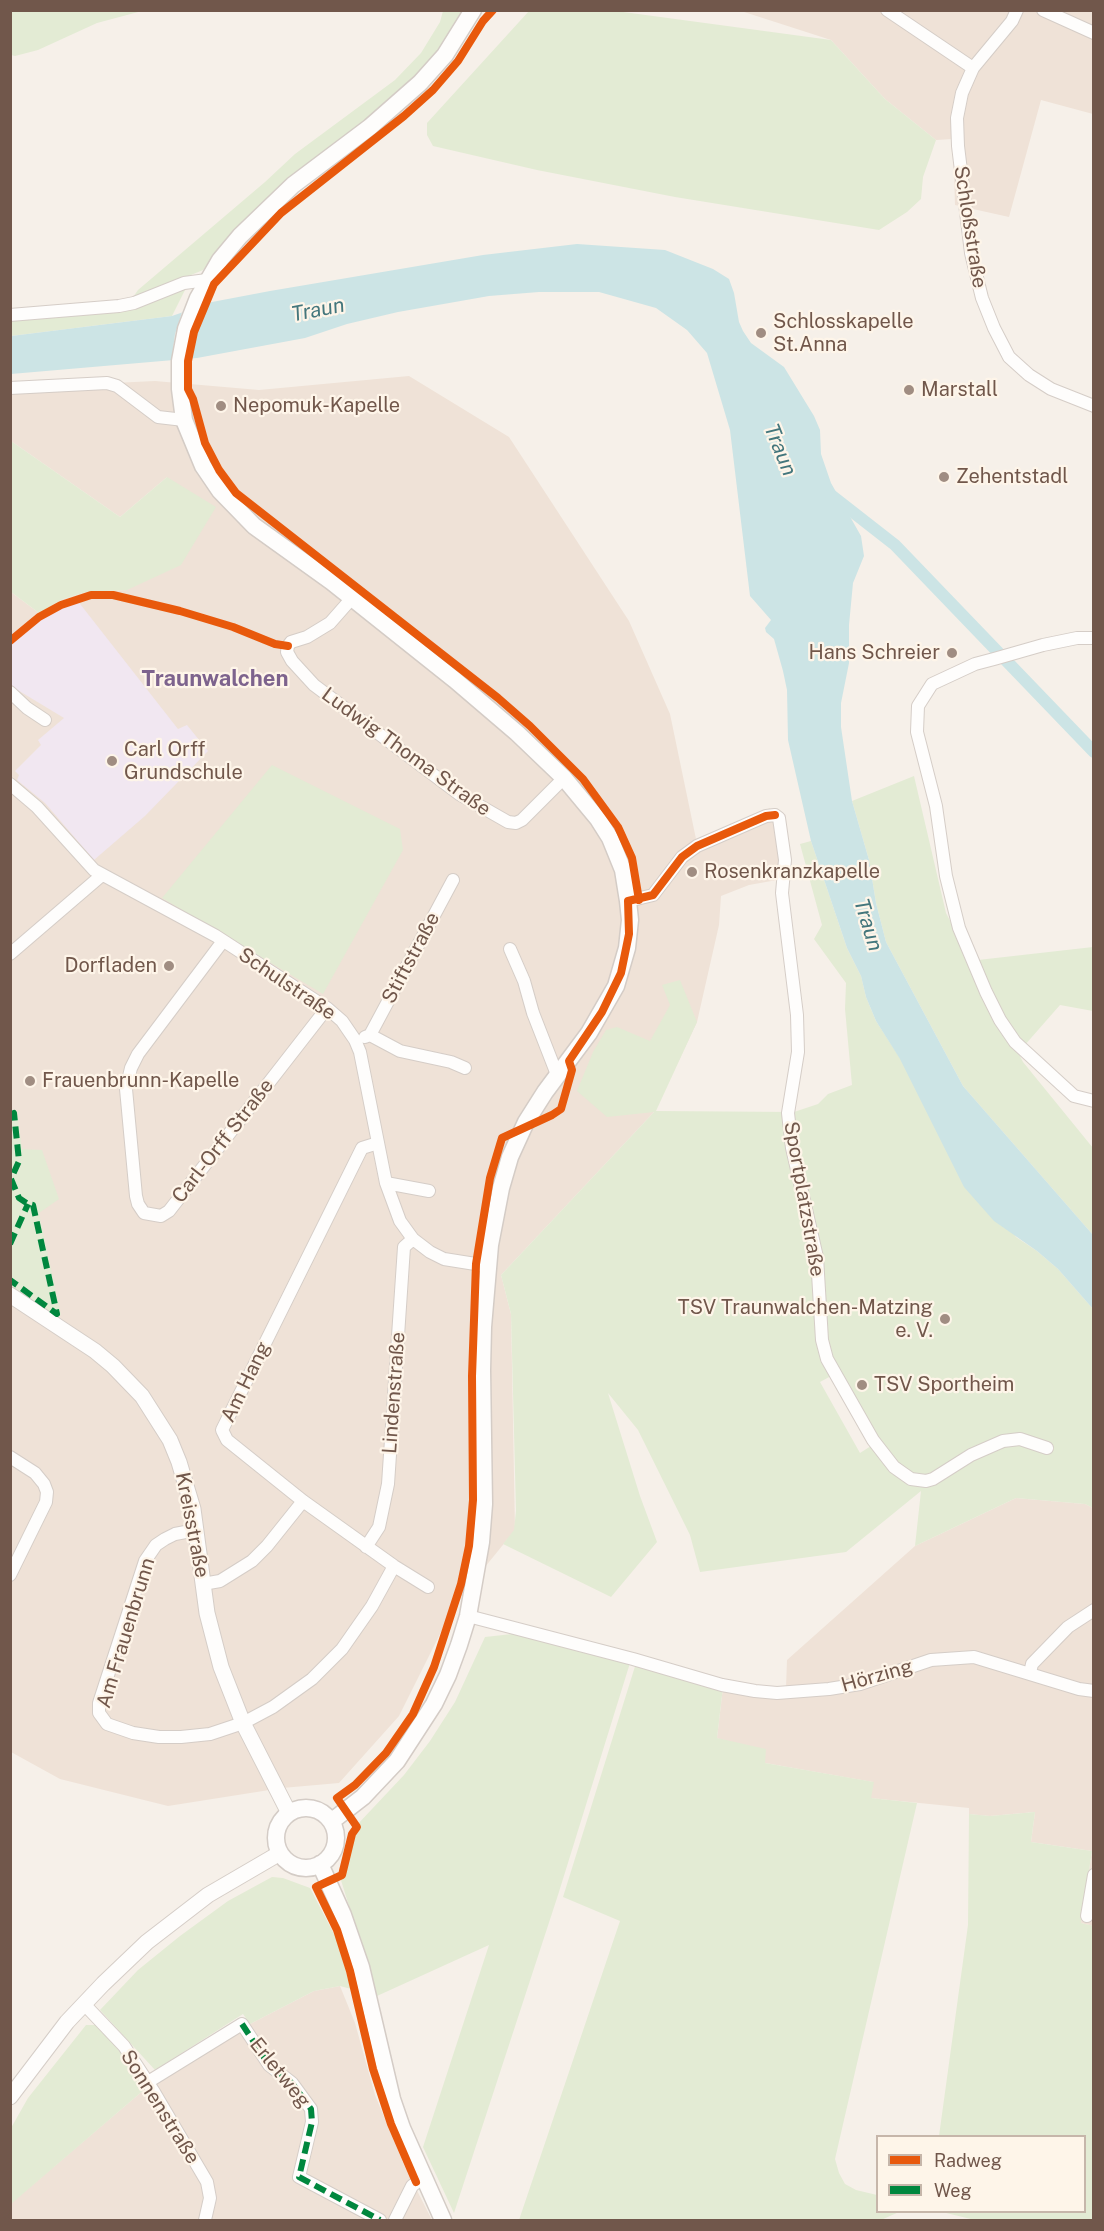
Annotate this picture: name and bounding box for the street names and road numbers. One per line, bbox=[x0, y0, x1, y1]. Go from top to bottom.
street label: Schloßstraße bbox=[948, 164, 992, 290]
street label: Ludwig Thoma Straße bbox=[317, 683, 495, 821]
street label: Stiftstraße bbox=[377, 908, 445, 1008]
street label: Schulstraße bbox=[234, 943, 340, 1025]
street label: Carl-Orff Straße bbox=[167, 1074, 279, 1208]
street label: Sportplatzstraße bbox=[779, 1120, 829, 1278]
street label: Lindenstraße bbox=[378, 1331, 410, 1455]
street label: Am Hang bbox=[216, 1338, 276, 1426]
street label: Kreisstraße bbox=[170, 1470, 214, 1580]
street label: Am Frauenbrunn bbox=[92, 1555, 160, 1711]
street label: Hörzing bbox=[839, 1654, 915, 1698]
street label: Erletweg bbox=[244, 2033, 316, 2113]
street label: Sonnenstraße bbox=[115, 2046, 205, 2168]

